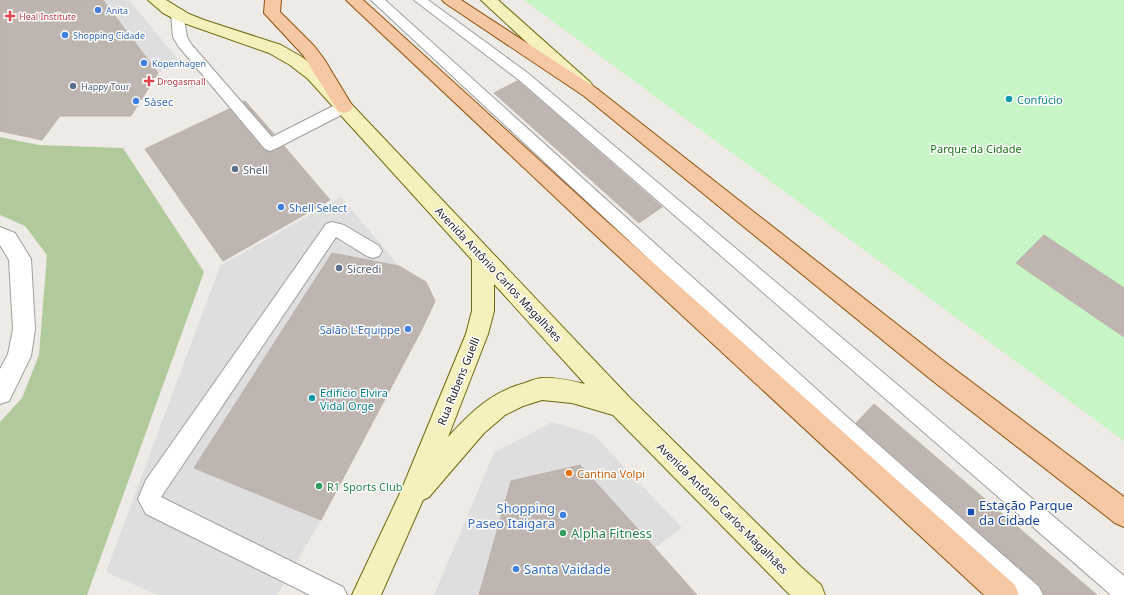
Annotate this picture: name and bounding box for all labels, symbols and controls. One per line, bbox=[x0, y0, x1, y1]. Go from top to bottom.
place label: Anita bbox=[106, 4, 128, 17]
marker: Anita bbox=[93, 5, 103, 15]
marker: Heal Institute bbox=[4, 10, 16, 22]
place label: Heal Institute bbox=[19, 10, 76, 23]
place label: Shopping Cidade bbox=[73, 29, 145, 42]
marker: Shopping Cidade bbox=[60, 30, 70, 40]
place label: Kopenhagen bbox=[152, 57, 206, 70]
marker: Kopenhagen bbox=[139, 58, 149, 68]
place label: Drogasmall bbox=[157, 75, 206, 88]
marker: Drogasmall bbox=[144, 76, 154, 86]
place label: Happy Tour bbox=[81, 80, 130, 93]
marker: Happy Tour bbox=[68, 81, 78, 91]
place label: Confúcio bbox=[1017, 92, 1063, 107]
place label: 5àsec bbox=[144, 94, 173, 109]
marker: Confúcio bbox=[1004, 94, 1014, 104]
marker: 5àsec bbox=[131, 96, 141, 106]
park label: Parque da Cidade bbox=[930, 141, 1022, 156]
place label: Shell bbox=[243, 162, 268, 177]
marker: Shell bbox=[230, 164, 240, 174]
place label: Shell Select bbox=[289, 200, 347, 215]
marker: Shell Select bbox=[276, 202, 286, 212]
street label: Avenida Antônio Carlos Magalhães bbox=[432, 203, 566, 345]
place label: Sicredi bbox=[347, 261, 381, 276]
marker: Sicredi bbox=[334, 263, 344, 273]
place label: Salão L'Equippe bbox=[320, 322, 400, 337]
marker: Salão L'Equippe bbox=[403, 324, 413, 334]
street label: Rua Rubens Guelli bbox=[433, 335, 483, 427]
place label: Edifício Elvira Vidal Orge bbox=[320, 385, 388, 413]
marker: Edifício Elvira Vidal Orge bbox=[307, 393, 317, 403]
street label: Avenida Antônio Carlos Magalhães bbox=[654, 439, 792, 577]
place label: Cantina Volpi bbox=[577, 466, 645, 481]
marker: Cantina Volpi bbox=[564, 468, 574, 478]
place label: R1 Sports Club bbox=[327, 479, 403, 494]
marker: R1 Sports Club bbox=[314, 481, 324, 491]
place label: Estação Parque da Cidade bbox=[979, 496, 1073, 529]
place label: Shopping Paseo Itaigara bbox=[468, 499, 555, 532]
marker: Estação Parque da Cidade bbox=[966, 507, 976, 517]
marker: Shopping Paseo Itaigara bbox=[558, 510, 568, 520]
place label: Alpha Fitness bbox=[571, 524, 652, 542]
marker: Alpha Fitness bbox=[558, 528, 568, 538]
place label: Santa Vaidade bbox=[524, 560, 611, 578]
marker: Santa Vaidade bbox=[511, 564, 521, 574]

